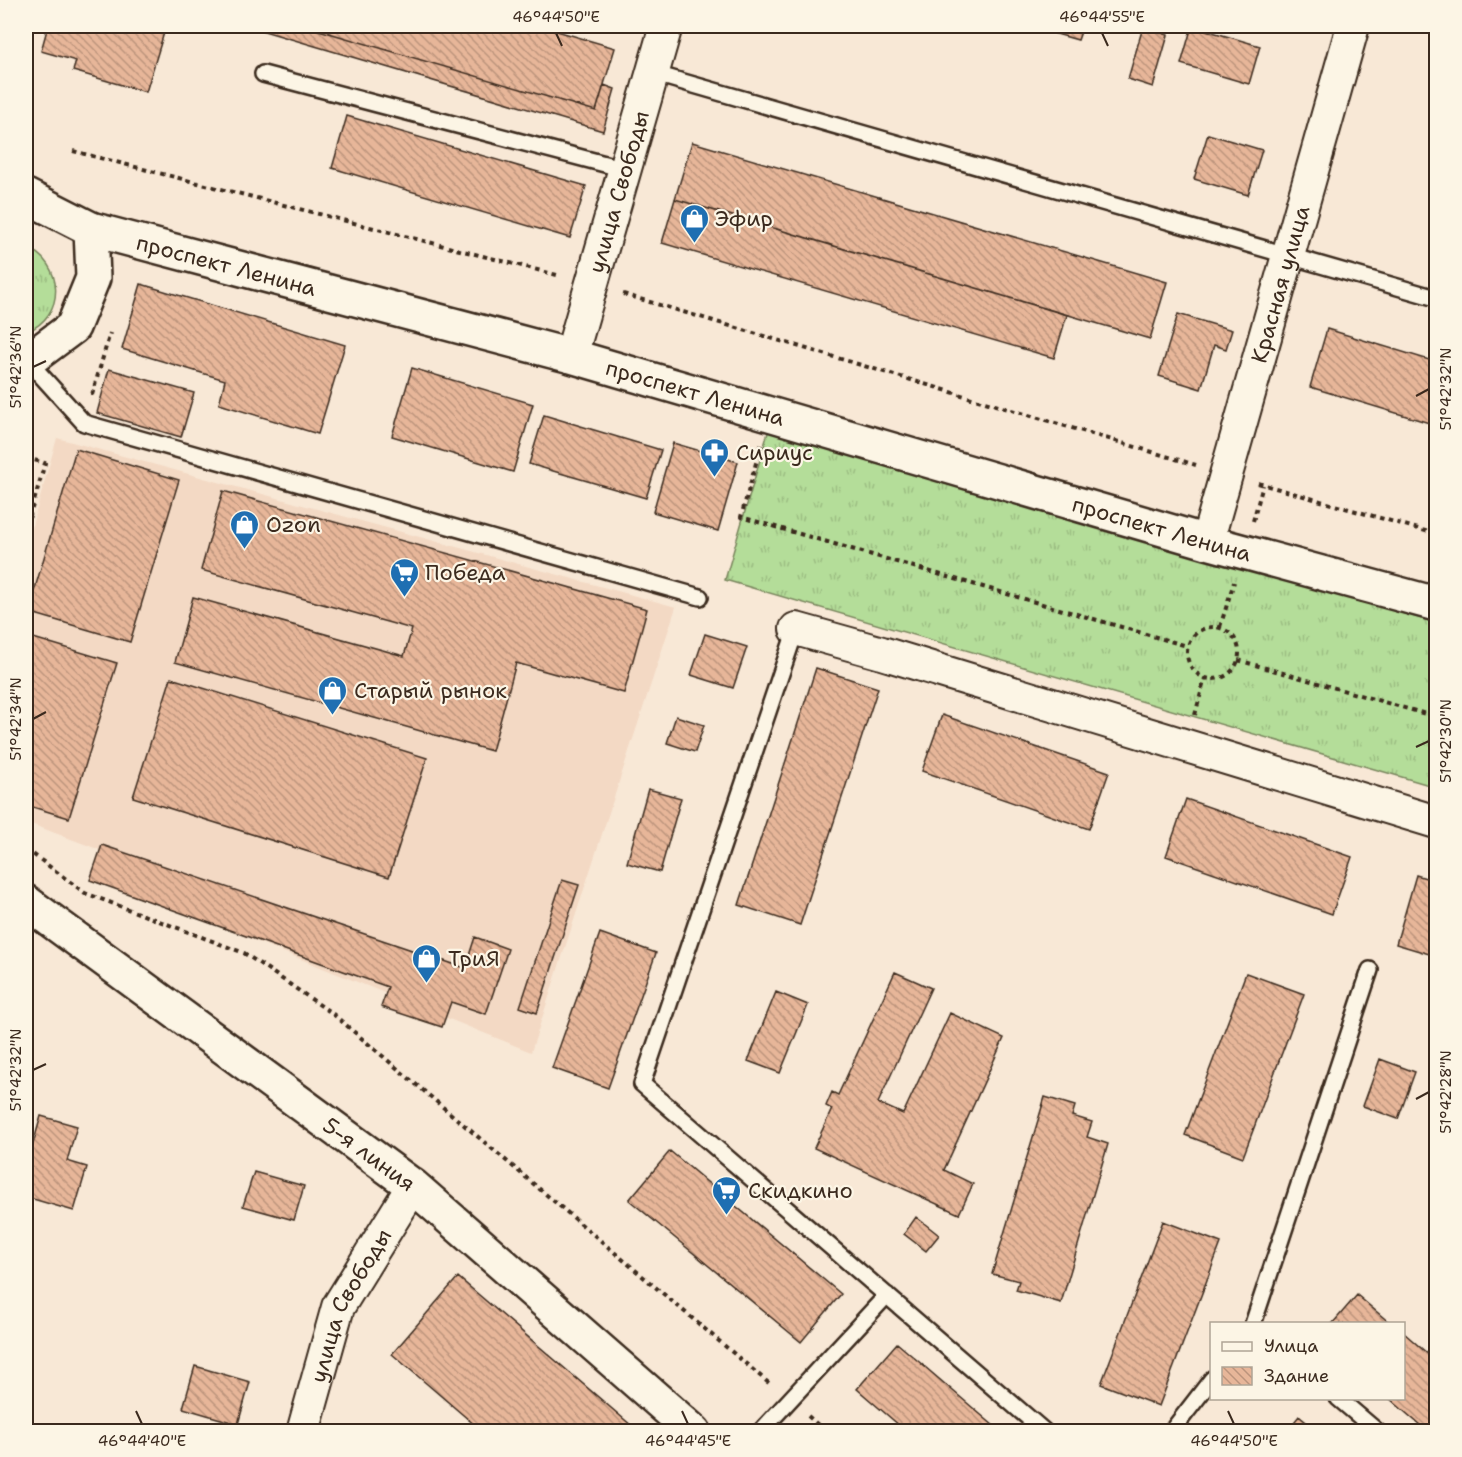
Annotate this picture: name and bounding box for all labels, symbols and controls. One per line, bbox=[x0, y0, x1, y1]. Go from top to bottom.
text: 46°44'50"E bbox=[512, 7, 600, 27]
text: 46°44'55"E bbox=[1059, 7, 1145, 27]
street label: улица Свободы bbox=[581, 107, 655, 276]
shop icon: Эфир bbox=[678, 202, 710, 244]
street label: Красная улица bbox=[1244, 202, 1316, 366]
place label: Эфир bbox=[715, 204, 773, 233]
street label: проспект Ленина bbox=[133, 227, 320, 303]
text: 51°42'36"N bbox=[6, 326, 26, 408]
text: 51°42'32"N bbox=[1436, 348, 1456, 431]
street label: проспект Ленина bbox=[603, 352, 789, 432]
pharmacy icon: Сириус bbox=[699, 436, 731, 478]
place label: Сириус bbox=[736, 438, 813, 467]
street label: проспект Ленина bbox=[1069, 489, 1255, 568]
shop icon: Ozon bbox=[229, 508, 261, 550]
place label: Ozon bbox=[266, 510, 321, 539]
supermarket icon: Победа bbox=[388, 556, 420, 598]
place label: Победа bbox=[425, 558, 506, 587]
shop icon: Старый рынок bbox=[317, 674, 349, 716]
place label: Старый рынок bbox=[354, 676, 507, 705]
text: 51°42'34"N bbox=[6, 677, 26, 761]
text: 51°42'30"N bbox=[1436, 699, 1456, 783]
shop icon: ТриЯ bbox=[411, 942, 443, 984]
place label: ТриЯ bbox=[448, 944, 500, 973]
text: 51°42'32"N bbox=[6, 1029, 26, 1112]
text: 51°42'28"N bbox=[1436, 1050, 1456, 1134]
street label: 5-я линия bbox=[317, 1110, 422, 1198]
supermarket icon: Скидкино bbox=[711, 1174, 743, 1216]
place label: Скидкино bbox=[748, 1176, 853, 1205]
street label: улица Свободы bbox=[303, 1223, 398, 1386]
legend bbox=[1210, 1322, 1405, 1400]
text: Улица bbox=[1264, 1334, 1318, 1358]
text: Здание bbox=[1264, 1364, 1329, 1388]
text: 46°44'40"E bbox=[98, 1431, 186, 1451]
text: 46°44'45"E bbox=[645, 1431, 731, 1451]
text: 46°44'50"E bbox=[1190, 1431, 1278, 1451]

